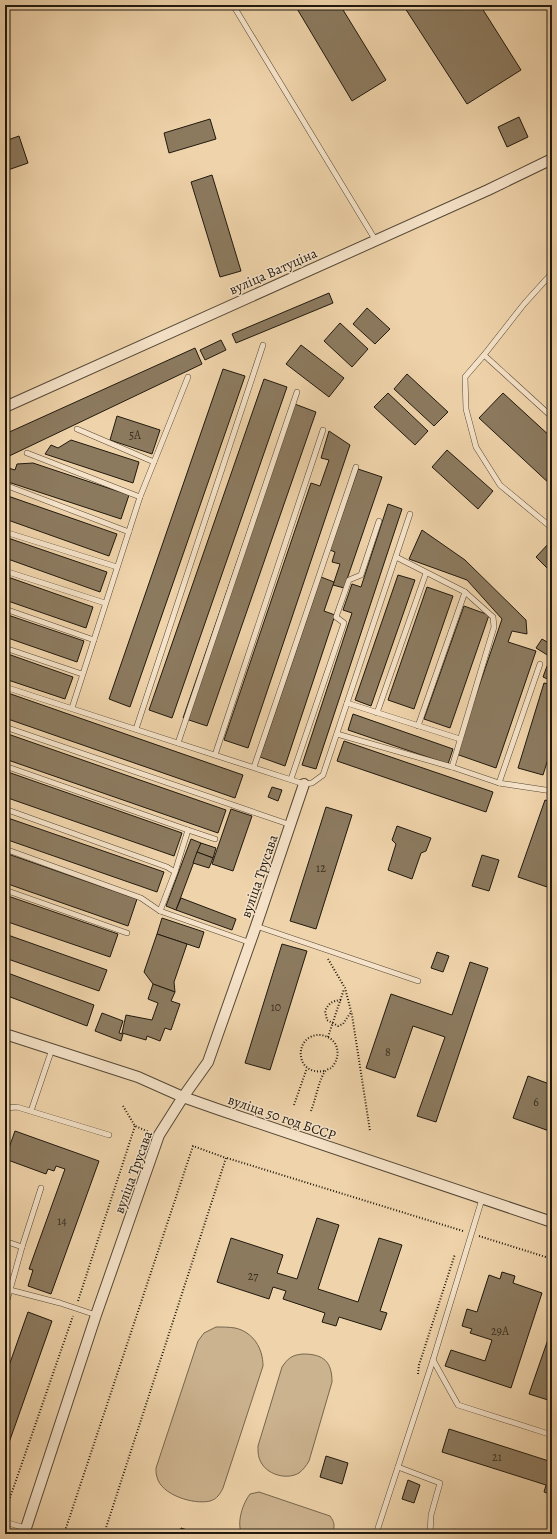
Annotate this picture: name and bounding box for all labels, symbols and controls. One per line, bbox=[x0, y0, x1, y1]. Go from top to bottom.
street label: вуліца Ватуціна bbox=[226, 243, 321, 299]
house number: 5А bbox=[129, 427, 142, 443]
street label: вуліца Трусава bbox=[236, 831, 283, 920]
house number: 12 bbox=[316, 860, 326, 876]
house number: 10 bbox=[271, 999, 281, 1015]
house number: 8 bbox=[385, 1044, 391, 1060]
street label: вуліца 50 год БССР bbox=[225, 1090, 339, 1145]
house number: 6 bbox=[533, 1094, 539, 1110]
street label: вуліца Трусава bbox=[110, 1128, 157, 1216]
house number: 14 bbox=[57, 1213, 67, 1229]
house number: 27 bbox=[248, 1268, 259, 1284]
house number: 29А bbox=[491, 1323, 510, 1339]
house number: 21 bbox=[492, 1449, 502, 1465]

